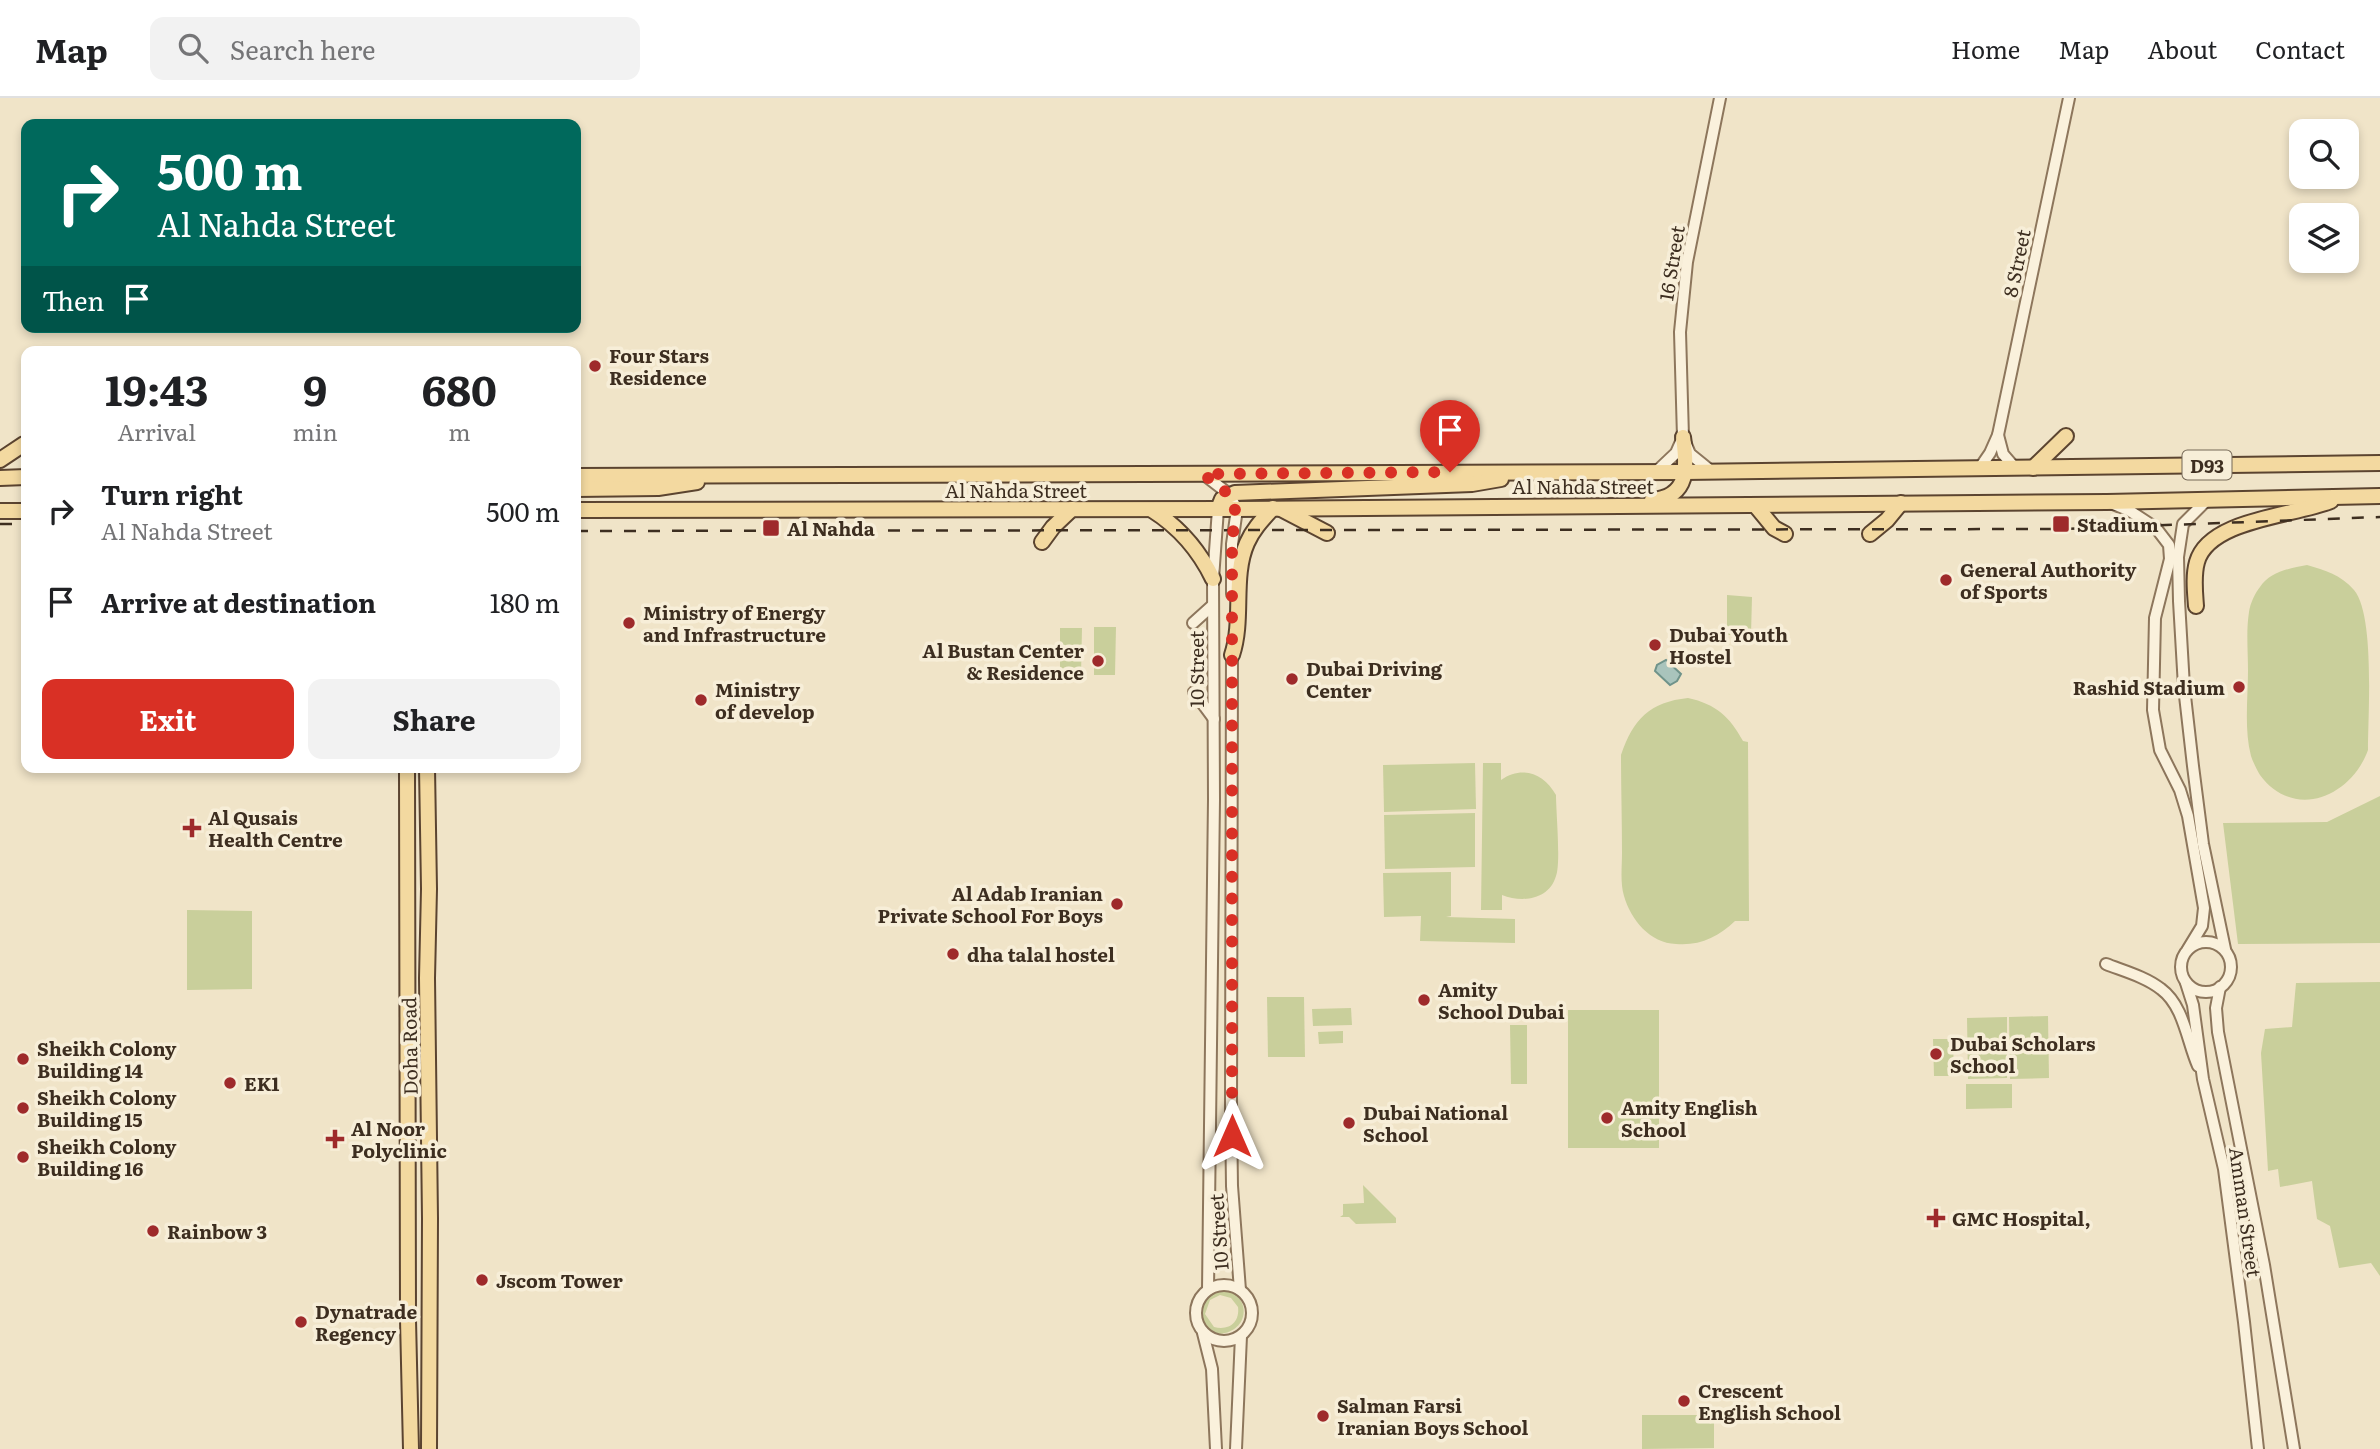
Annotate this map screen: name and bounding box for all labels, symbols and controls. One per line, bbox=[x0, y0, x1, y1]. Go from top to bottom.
search box bbox=[150, 17, 640, 80]
text: Map bbox=[35, 24, 108, 73]
icon: search bbox=[174, 29, 212, 67]
text: Search here bbox=[230, 29, 376, 68]
text: Home bbox=[1951, 31, 2020, 66]
text: Map bbox=[2058, 31, 2109, 66]
text: About bbox=[2147, 31, 2217, 66]
text: Contact bbox=[2255, 31, 2345, 66]
map controls bbox=[2289, 119, 2359, 273]
button: search bbox=[2289, 119, 2359, 189]
text: 500 m bbox=[157, 132, 303, 205]
icon: right bbox=[42, 147, 133, 238]
text: Al Nahda Street bbox=[157, 199, 396, 247]
button: layers bbox=[2289, 203, 2359, 273]
street label: 16 Street bbox=[1651, 223, 1691, 303]
street label: 8 Street bbox=[1995, 226, 2037, 299]
text: Then bbox=[42, 280, 104, 319]
icon: arrive bbox=[118, 280, 156, 318]
place label: Four Stars Residence bbox=[609, 341, 709, 391]
text: 19:43 bbox=[105, 357, 208, 419]
text: 9 bbox=[303, 357, 327, 419]
text: 680 bbox=[422, 357, 497, 419]
marker: Four Stars Residence bbox=[587, 358, 603, 374]
pin bbox=[1420, 400, 1480, 472]
icon: arrive bbox=[1431, 411, 1469, 449]
text: Arrival bbox=[117, 414, 196, 448]
text: min bbox=[293, 414, 338, 448]
text: m bbox=[448, 414, 471, 448]
road number: D93 bbox=[2182, 450, 2232, 480]
street label: Al Nahda Street bbox=[1512, 472, 1654, 500]
text: Turn right bbox=[101, 474, 243, 513]
street label: Al Nahda Street bbox=[945, 476, 1087, 504]
text: 500 m bbox=[486, 491, 560, 530]
icon: right bbox=[42, 492, 80, 530]
place label: Stadium bbox=[2077, 510, 2159, 538]
text: Al Nahda Street bbox=[101, 513, 273, 547]
place label: Al Nahda bbox=[787, 514, 875, 542]
marker: Stadium bbox=[2051, 514, 2071, 534]
marker: Al Nahda bbox=[761, 518, 781, 538]
place label: General Authority of Sports bbox=[1960, 555, 2137, 605]
marker: General Authority of Sports bbox=[1938, 572, 1954, 588]
text: Arrive at destination bbox=[101, 582, 376, 621]
text: 180 m bbox=[490, 582, 560, 621]
icon: arrive bbox=[42, 583, 80, 621]
place label: Ministry of Energy and Infrastructure bbox=[643, 598, 826, 648]
marker: Ministry of Energy and Infrastructure bbox=[621, 615, 637, 631]
place label: Dubai Youth Hostel bbox=[1669, 620, 1788, 670]
street label: 10 Street bbox=[1182, 630, 1210, 707]
place label: Al Bustan Center & Residence bbox=[922, 636, 1085, 686]
marker: Dubai Youth Hostel bbox=[1647, 637, 1663, 653]
marker: Al Bustan Center & Residence bbox=[1090, 653, 1106, 669]
place label: Dubai Driving Center bbox=[1306, 654, 1443, 704]
marker: Dubai Driving Center bbox=[1284, 671, 1300, 687]
place label: Rashid Stadium bbox=[2073, 673, 2225, 701]
place label: Ministry of develop bbox=[715, 675, 815, 725]
button: Exit bbox=[42, 679, 294, 759]
button: Share bbox=[308, 679, 560, 759]
marker: Rashid Stadium bbox=[2231, 679, 2247, 695]
marker: Ministry of develop bbox=[693, 692, 709, 708]
place label: Al Qusais Health Centre bbox=[208, 803, 343, 853]
marker: Al Qusais Health Centre bbox=[182, 818, 202, 838]
place label: Al Adab Iranian Private School For Boys bbox=[878, 879, 1103, 929]
marker: Al Adab Iranian Private School For Boys bbox=[1109, 896, 1125, 912]
place label: dha talal hostel bbox=[967, 940, 1115, 968]
marker: dha talal hostel bbox=[945, 946, 961, 962]
place label: Amity School Dubai bbox=[1438, 975, 1565, 1025]
marker: Amity School Dubai bbox=[1416, 992, 1432, 1008]
street label: Doha Road bbox=[394, 996, 424, 1095]
place label: Dubai Scholars School bbox=[1950, 1029, 2095, 1079]
place label: Sheikh Colony Building 14 bbox=[37, 1034, 177, 1084]
marker: Dubai Scholars School bbox=[1928, 1046, 1944, 1062]
marker: Sheikh Colony Building 14 bbox=[15, 1051, 31, 1067]
place label: EK1 bbox=[244, 1069, 280, 1097]
marker: EK1 bbox=[222, 1075, 238, 1091]
place label: Sheikh Colony Building 15 bbox=[37, 1083, 177, 1133]
place label: Amity English School bbox=[1621, 1093, 1758, 1143]
place label: Dubai National School bbox=[1363, 1098, 1508, 1148]
position arrow bbox=[1195, 1099, 1269, 1173]
marker: Sheikh Colony Building 15 bbox=[15, 1100, 31, 1116]
marker: Amity English School bbox=[1599, 1110, 1615, 1126]
place label: Al Noor Polyclinic bbox=[351, 1114, 447, 1164]
marker: Dubai National School bbox=[1341, 1115, 1357, 1131]
marker: Al Noor Polyclinic bbox=[325, 1129, 345, 1149]
place label: Sheikh Colony Building 16 bbox=[37, 1132, 177, 1182]
street label: Amman Street bbox=[2223, 1145, 2269, 1279]
marker: Sheikh Colony Building 16 bbox=[15, 1149, 31, 1165]
street label: 10 Street bbox=[1201, 1192, 1235, 1271]
place label: GMC Hospital, bbox=[1952, 1204, 2091, 1232]
marker: GMC Hospital, bbox=[1926, 1208, 1946, 1228]
place label: Rainbow 3 bbox=[167, 1217, 267, 1245]
marker: Rainbow 3 bbox=[145, 1223, 161, 1239]
place label: Jscom Tower bbox=[496, 1266, 623, 1294]
marker: Jscom Tower bbox=[474, 1272, 490, 1288]
place label: Dynatrade Regency bbox=[315, 1297, 418, 1347]
marker: Dynatrade Regency bbox=[293, 1314, 309, 1330]
place label: Crescent English School bbox=[1698, 1376, 1841, 1426]
place label: Salman Farsi Iranian Boys School bbox=[1337, 1391, 1528, 1441]
marker: Crescent English School bbox=[1676, 1393, 1692, 1409]
marker: Salman Farsi Iranian Boys School bbox=[1315, 1408, 1331, 1424]

